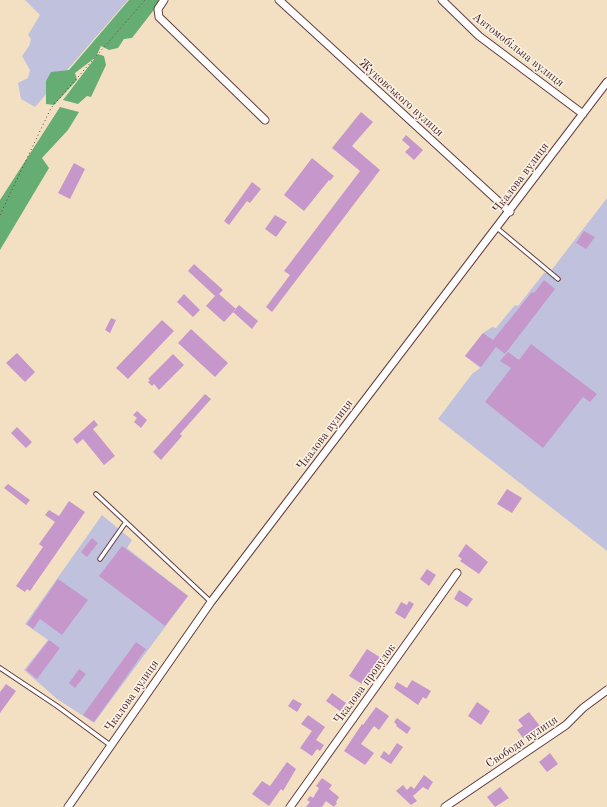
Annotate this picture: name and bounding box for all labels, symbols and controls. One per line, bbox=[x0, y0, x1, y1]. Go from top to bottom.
street label: Автомобільна вулиця bbox=[469, 10, 567, 90]
street label: Жуковського вулиця bbox=[356, 56, 446, 140]
street label: Чкалова вулиця bbox=[490, 140, 552, 216]
street label: Чкалова вулиця bbox=[294, 397, 356, 473]
street label: Чкалова провулок bbox=[331, 641, 399, 727]
street label: Чкалова вулиця bbox=[102, 657, 162, 735]
street label: Свободи вулиця bbox=[483, 713, 561, 771]

